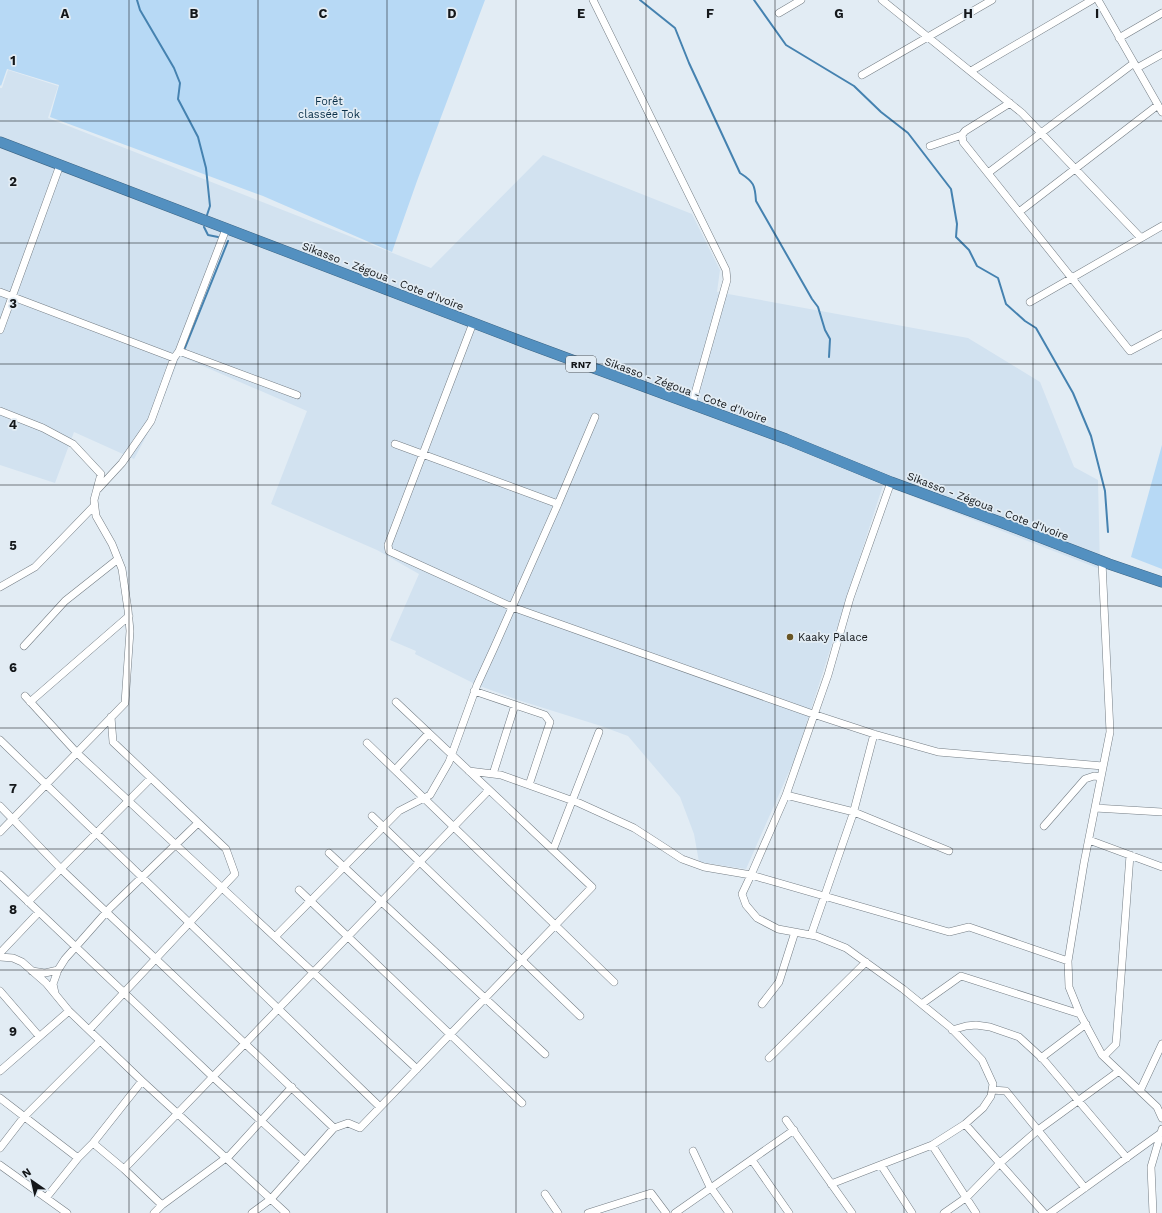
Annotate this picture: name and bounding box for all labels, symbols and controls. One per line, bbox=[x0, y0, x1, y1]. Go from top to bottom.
text: A bbox=[61, 6, 70, 21]
text: B bbox=[190, 6, 199, 21]
text: C bbox=[319, 6, 328, 21]
text: D bbox=[447, 6, 457, 21]
text: E bbox=[577, 6, 585, 21]
text: F bbox=[706, 6, 714, 21]
text: G bbox=[834, 6, 844, 21]
text: H bbox=[963, 6, 973, 21]
text: I bbox=[1095, 6, 1099, 21]
text: 1 bbox=[10, 53, 16, 68]
park label: Forêt classée Tok bbox=[298, 95, 360, 121]
text: 2 bbox=[9, 174, 17, 189]
street label: Sikasso - Zégoua - Cote d'Ivoire bbox=[300, 240, 466, 313]
text: 3 bbox=[9, 296, 17, 311]
street label: Sikasso - Zégoua - Cote d'Ivoire bbox=[603, 355, 769, 426]
road number: RN7 bbox=[566, 356, 596, 372]
text: 4 bbox=[9, 417, 18, 432]
street label: Sikasso - Zégoua - Cote d'Ivoire bbox=[905, 470, 1071, 543]
text: 5 bbox=[9, 538, 17, 553]
place label: Kaaky Palace bbox=[798, 631, 868, 644]
marker: Kaaky Palace bbox=[785, 632, 795, 642]
text: 6 bbox=[9, 660, 17, 675]
text: 7 bbox=[9, 781, 17, 796]
text: 8 bbox=[9, 902, 17, 917]
text: 9 bbox=[9, 1024, 17, 1039]
north arrow bbox=[12, 1161, 52, 1201]
text: N bbox=[20, 1165, 34, 1181]

